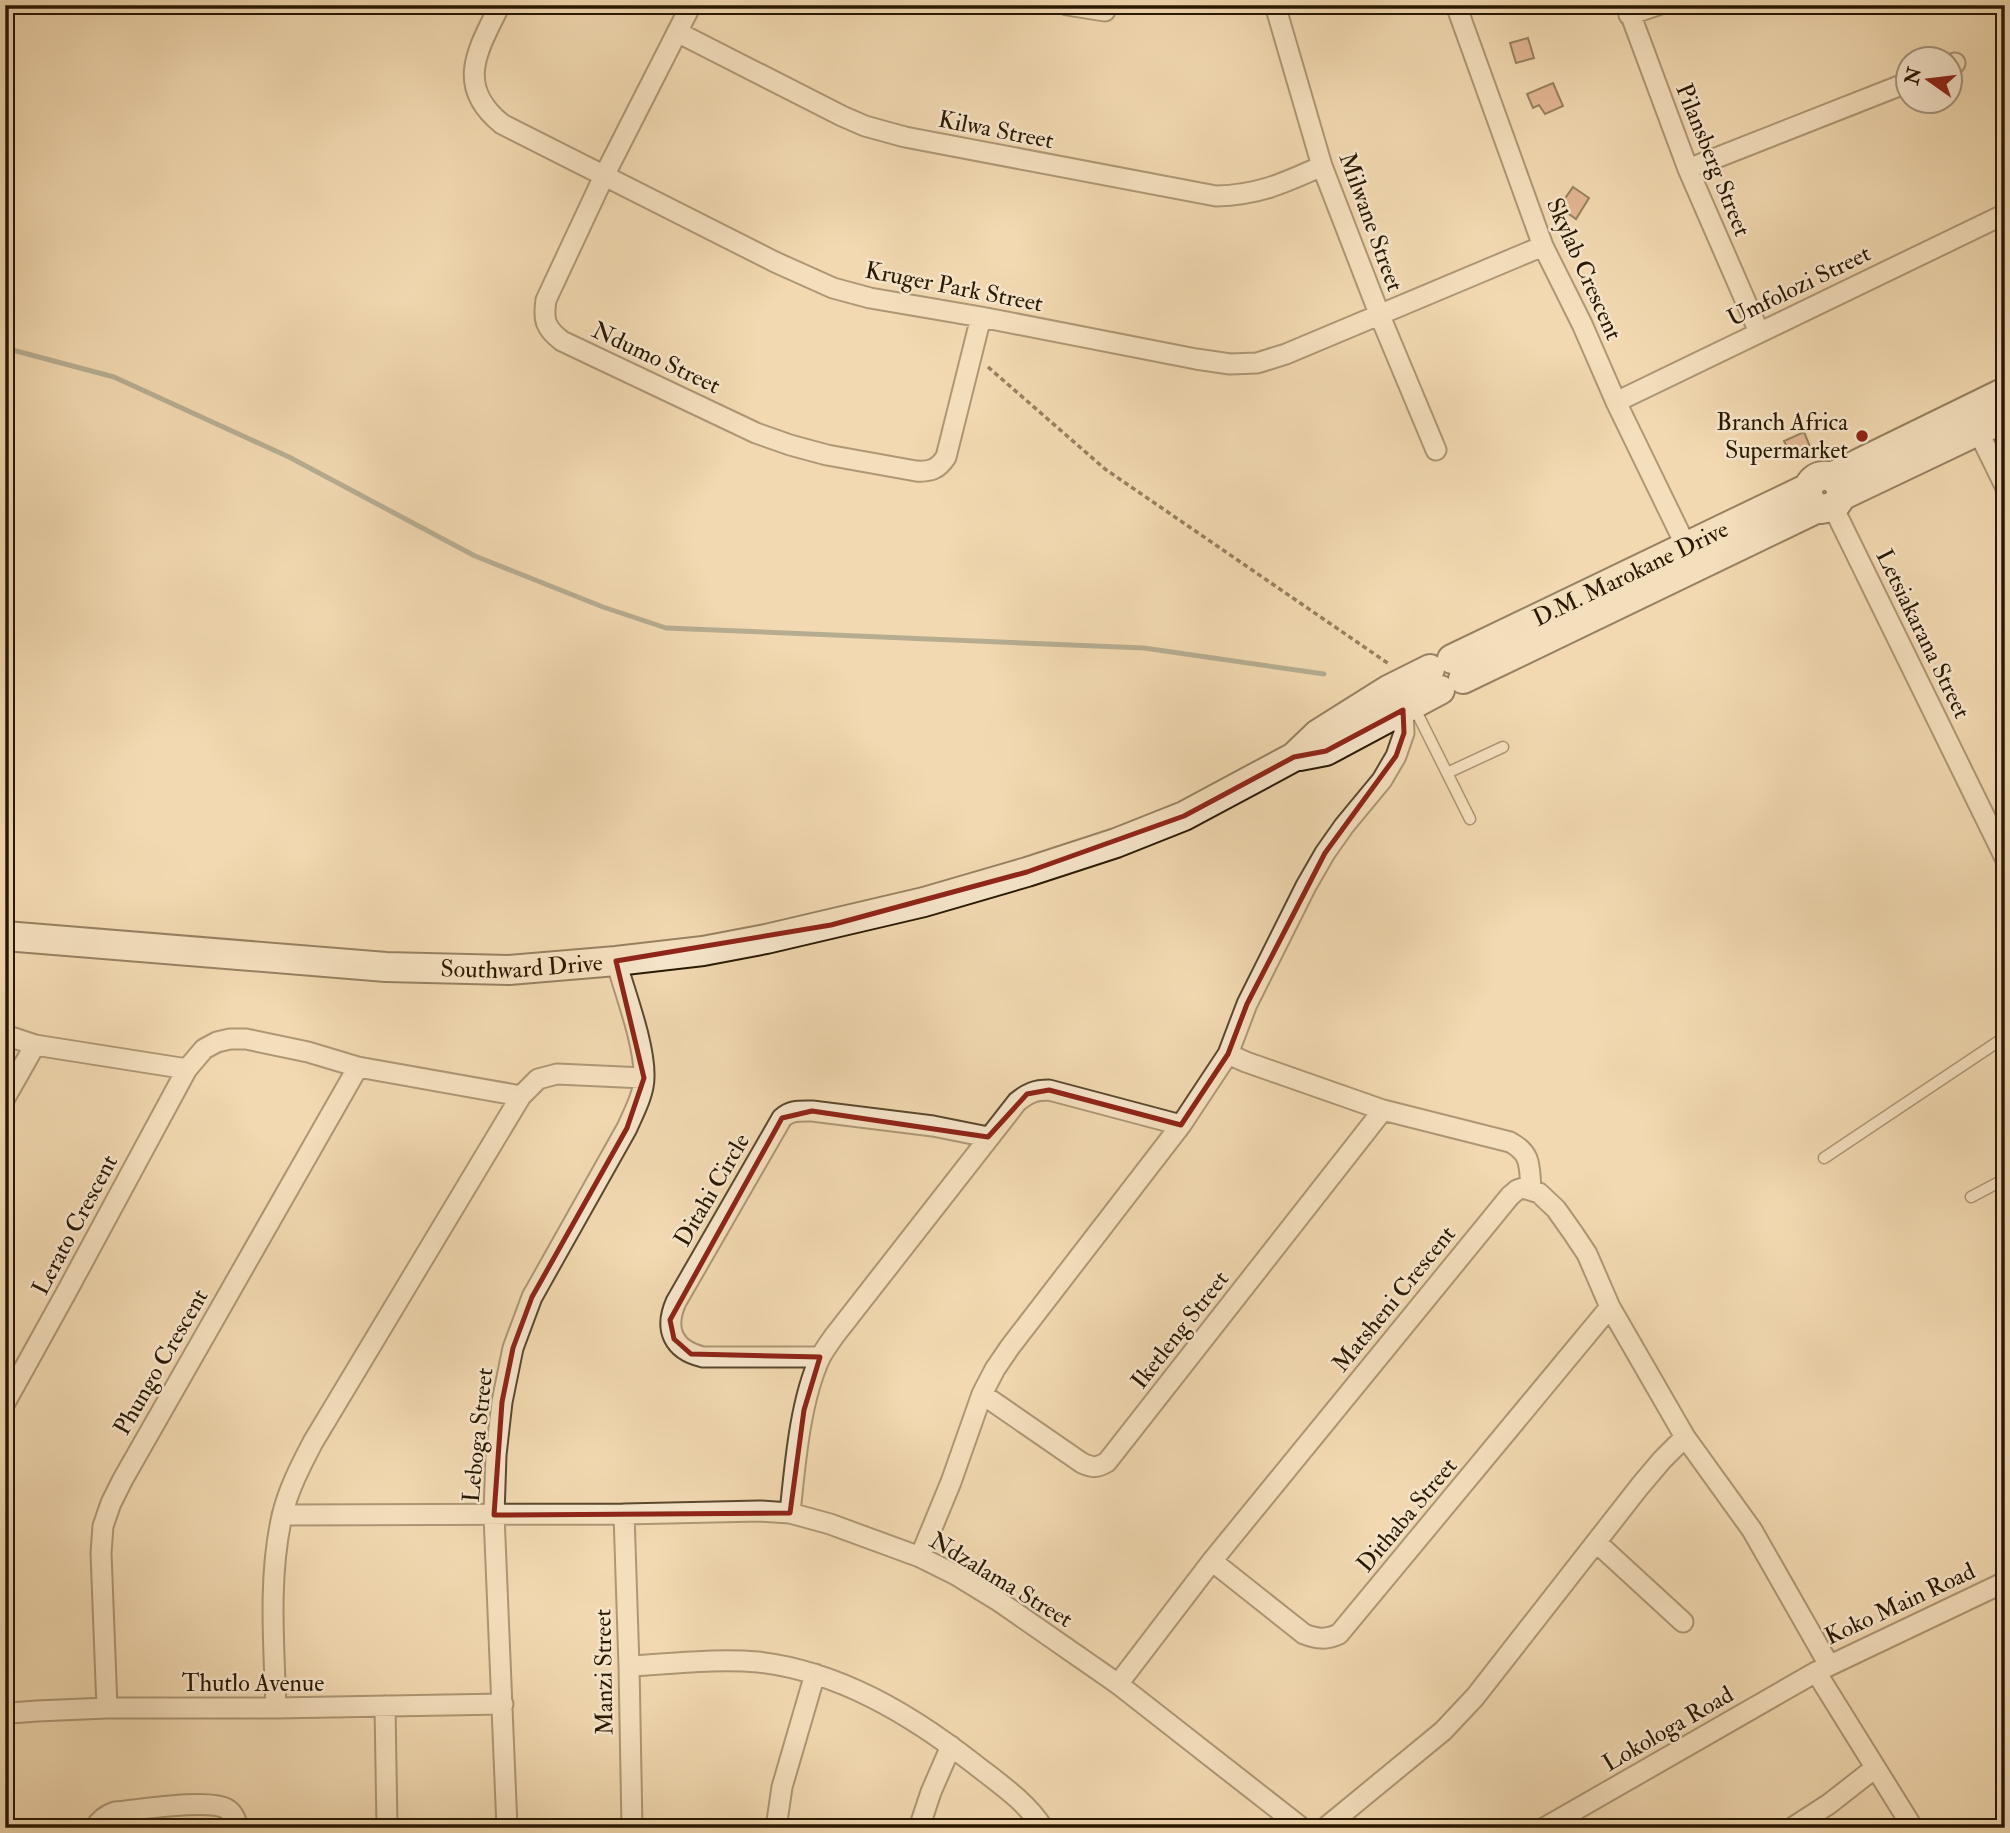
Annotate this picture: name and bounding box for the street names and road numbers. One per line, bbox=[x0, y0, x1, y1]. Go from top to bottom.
street label: Pilansberg Street bbox=[1668, 79, 1758, 241]
street label: Kilwa Street bbox=[936, 104, 1056, 156]
street label: Milwane Street bbox=[1332, 148, 1411, 296]
street label: Skylab Crescent bbox=[1539, 193, 1629, 345]
street label: Umfolozi Street bbox=[1722, 238, 1876, 334]
street label: Kruger Park Street bbox=[862, 255, 1046, 319]
street label: Ndumo Street bbox=[587, 315, 725, 401]
street label: D.M. Marokane Drive bbox=[1528, 513, 1733, 633]
street label: Letsiakarana Street bbox=[1869, 544, 1978, 724]
street label: Southward Drive bbox=[440, 947, 604, 986]
street label: Ditahi Circle bbox=[667, 1128, 757, 1252]
street label: Lerato Crescent bbox=[25, 1149, 125, 1301]
street label: Matsheni Crescent bbox=[1325, 1219, 1463, 1379]
street label: Iketleng Street bbox=[1124, 1264, 1236, 1395]
street label: Phungo Crescent bbox=[107, 1283, 215, 1441]
street label: Leboga Street bbox=[456, 1366, 501, 1504]
street label: Dithaba Street bbox=[1350, 1451, 1464, 1579]
street label: Ndzalama Street bbox=[924, 1525, 1078, 1635]
street label: Koko Main Road bbox=[1820, 1556, 1980, 1652]
street label: Manzi Street bbox=[587, 1608, 621, 1735]
street label: Thutlo Avenue bbox=[182, 1668, 324, 1699]
street label: Lokologa Road bbox=[1597, 1679, 1739, 1779]

